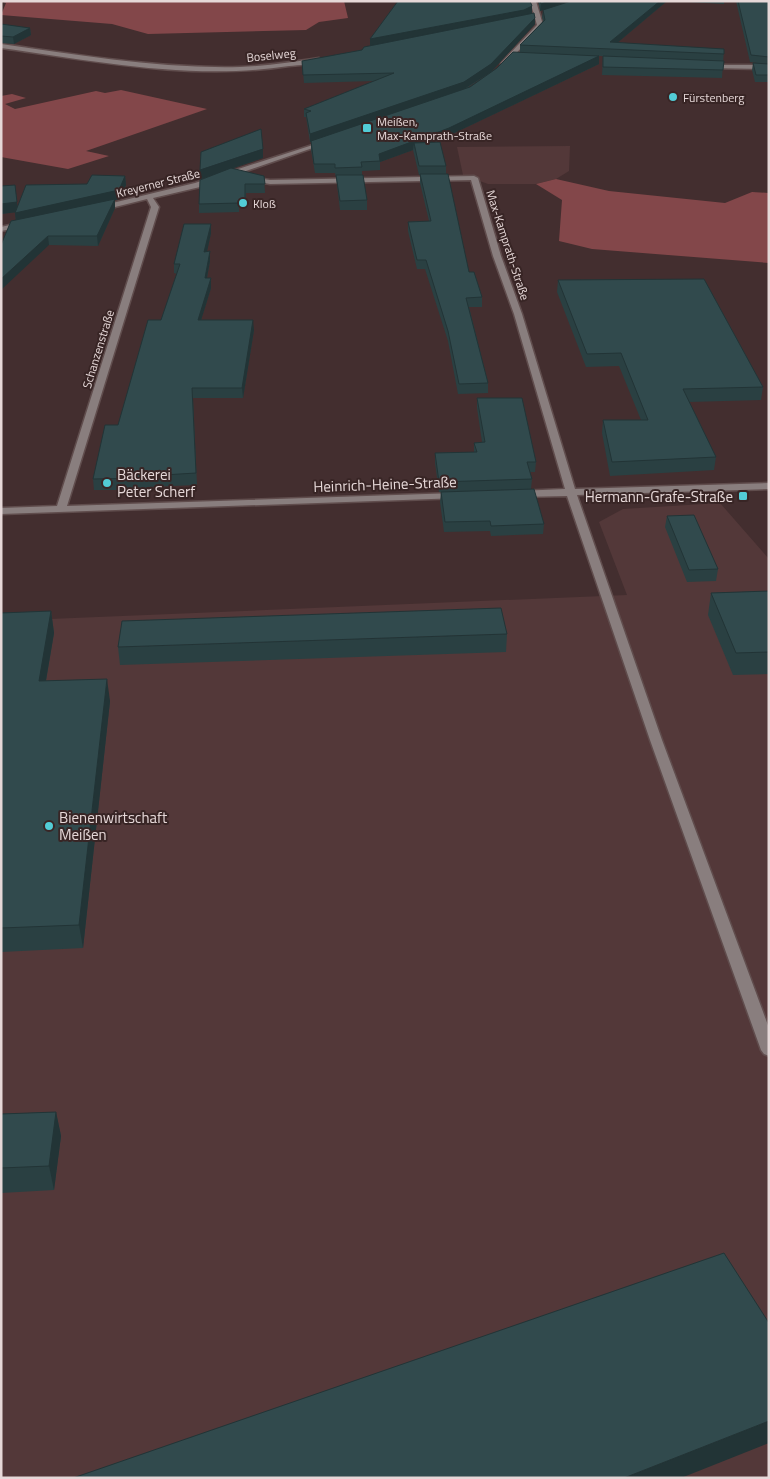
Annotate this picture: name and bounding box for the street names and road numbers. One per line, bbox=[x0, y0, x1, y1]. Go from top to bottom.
street label: Boselweg bbox=[245, 43, 297, 67]
street label: Kreyerner Straße bbox=[114, 163, 202, 203]
street label: Max-Kamprath-Straße bbox=[481, 187, 535, 303]
street label: Schanzenstraße bbox=[77, 307, 119, 391]
street label: Heinrich-Heine-Straße bbox=[313, 470, 457, 498]

